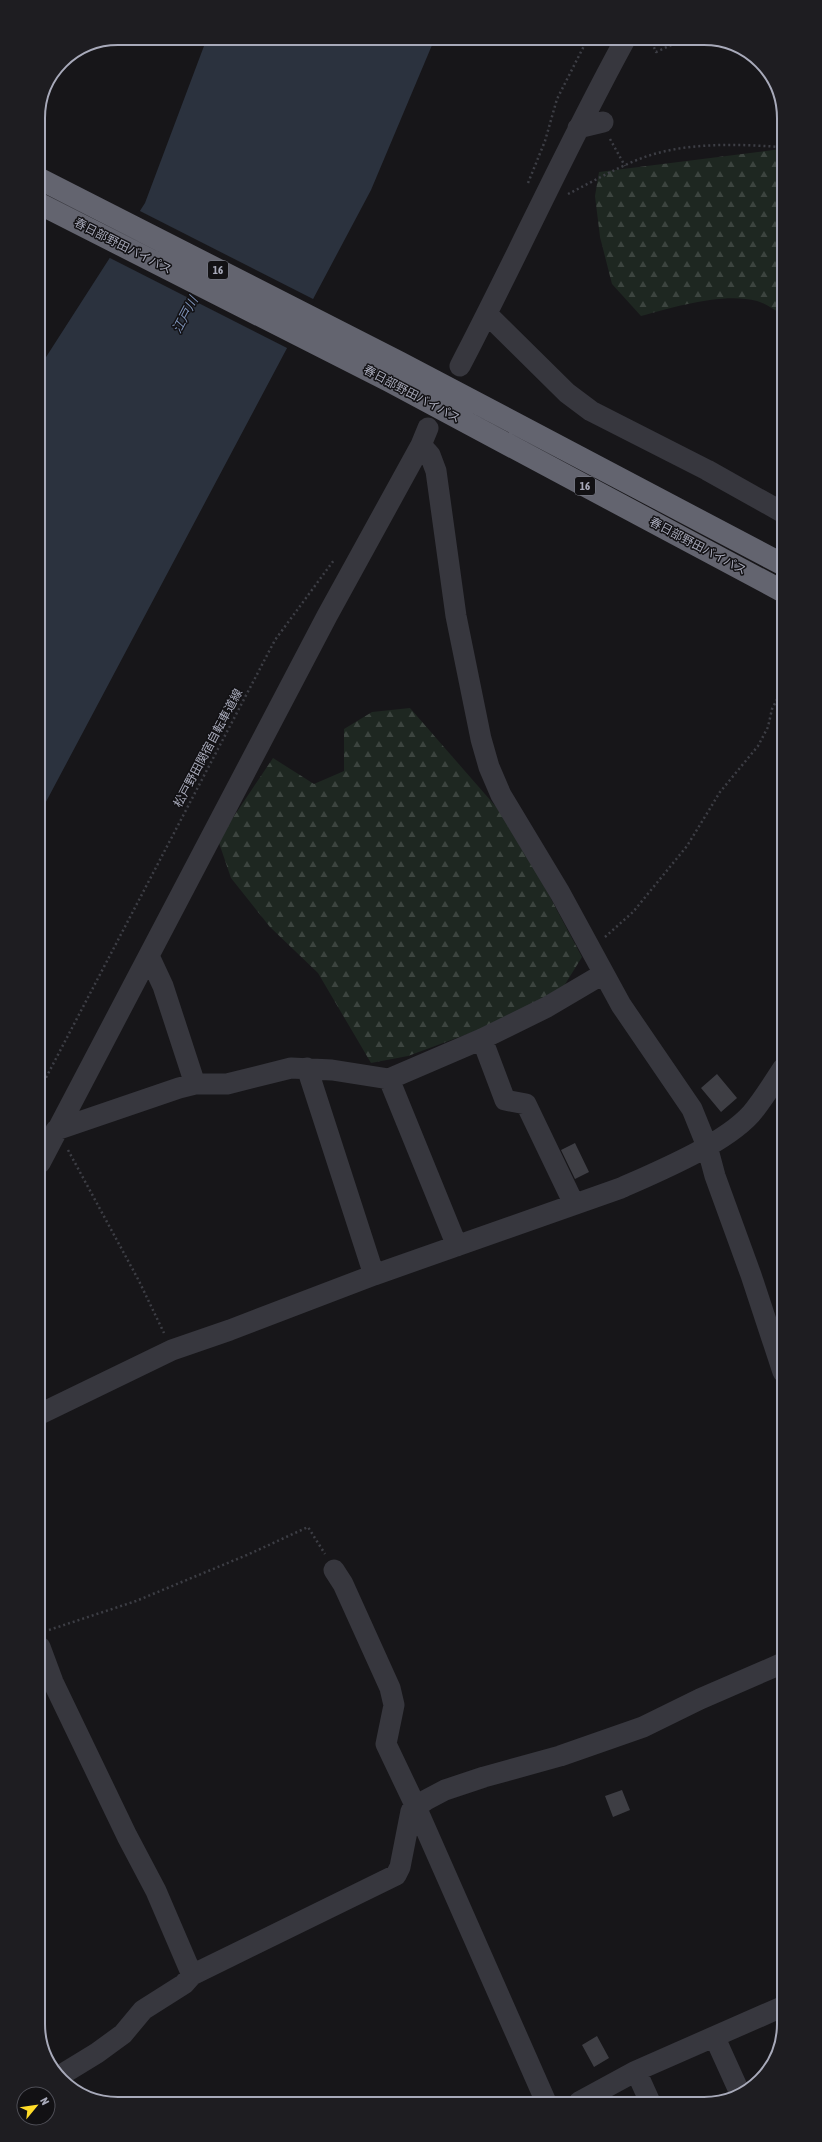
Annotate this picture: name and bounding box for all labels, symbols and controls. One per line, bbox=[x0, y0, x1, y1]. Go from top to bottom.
street label: 春日部野田バイパス bbox=[72, 215, 174, 277]
road number: 16 bbox=[208, 261, 228, 279]
water label: 江戸川 bbox=[169, 293, 202, 336]
street label: 春日部野田バイパス bbox=[361, 363, 463, 425]
road number: 16 bbox=[575, 477, 595, 495]
street label: 春日部野田バイパス bbox=[647, 515, 749, 577]
street label: 松戸野田関宿自転車道線 bbox=[171, 686, 245, 810]
north arrow bbox=[16, 2086, 56, 2126]
text: N bbox=[38, 2095, 52, 2107]

